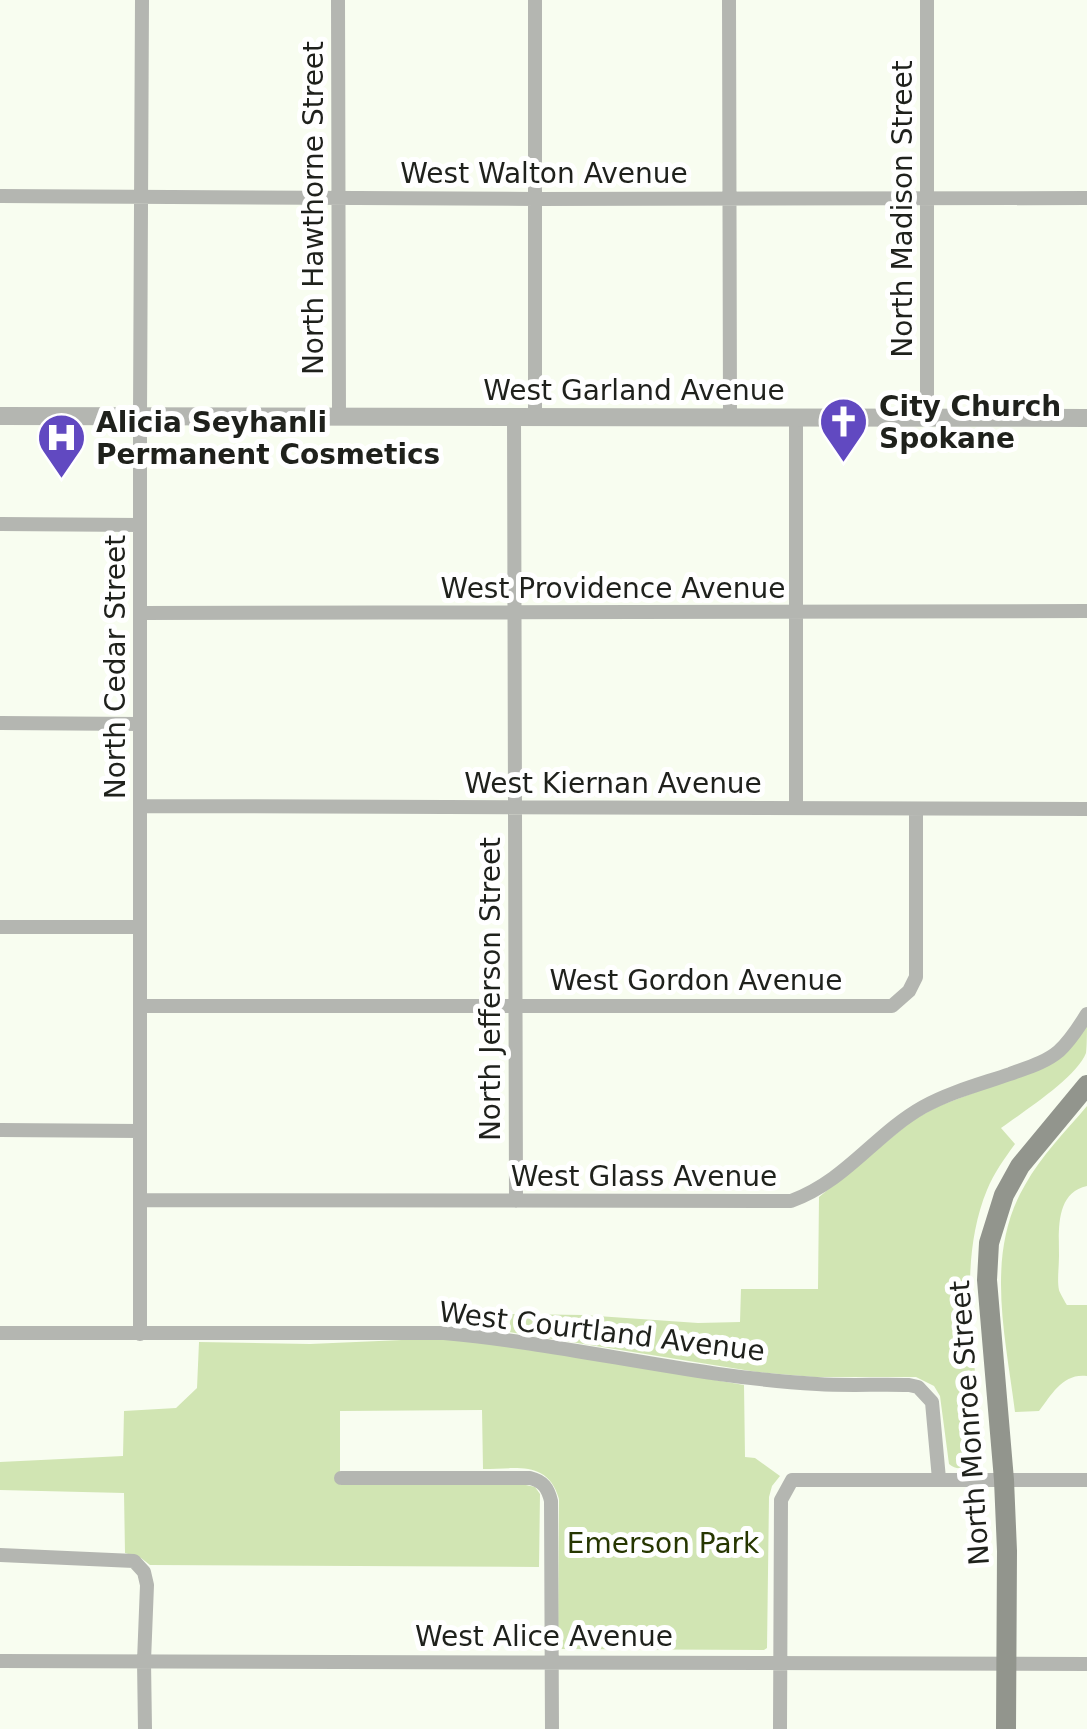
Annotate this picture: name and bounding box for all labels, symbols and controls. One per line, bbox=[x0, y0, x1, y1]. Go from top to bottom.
street label: North Hawthorne Street bbox=[297, 41, 330, 375]
street label: North Madison Street bbox=[886, 60, 919, 358]
street label: West Walton Avenue bbox=[400, 157, 688, 190]
street label: West Garland Avenue bbox=[483, 374, 785, 407]
place label: City Church Spokane bbox=[879, 390, 1061, 455]
church icon: City Church Spokane bbox=[818, 396, 870, 464]
place label: Alicia Seyhanli Permanent Cosmetics bbox=[96, 406, 440, 471]
hospital icon: Alicia Seyhanli Permanent Cosmetics bbox=[35, 412, 87, 480]
street label: North Cedar Street bbox=[99, 535, 132, 799]
street label: West Providence Avenue bbox=[441, 572, 785, 605]
street label: West Kiernan Avenue bbox=[464, 767, 762, 800]
street label: North Jefferson Street bbox=[474, 837, 507, 1141]
street label: West Gordon Avenue bbox=[549, 964, 843, 997]
street label: West Glass Avenue bbox=[511, 1160, 777, 1193]
street label: North Monroe Street bbox=[943, 1279, 996, 1567]
street label: West Courtland Avenue bbox=[437, 1295, 767, 1368]
park label: Emerson Park bbox=[567, 1527, 760, 1560]
street label: West Alice Avenue bbox=[415, 1620, 673, 1653]

